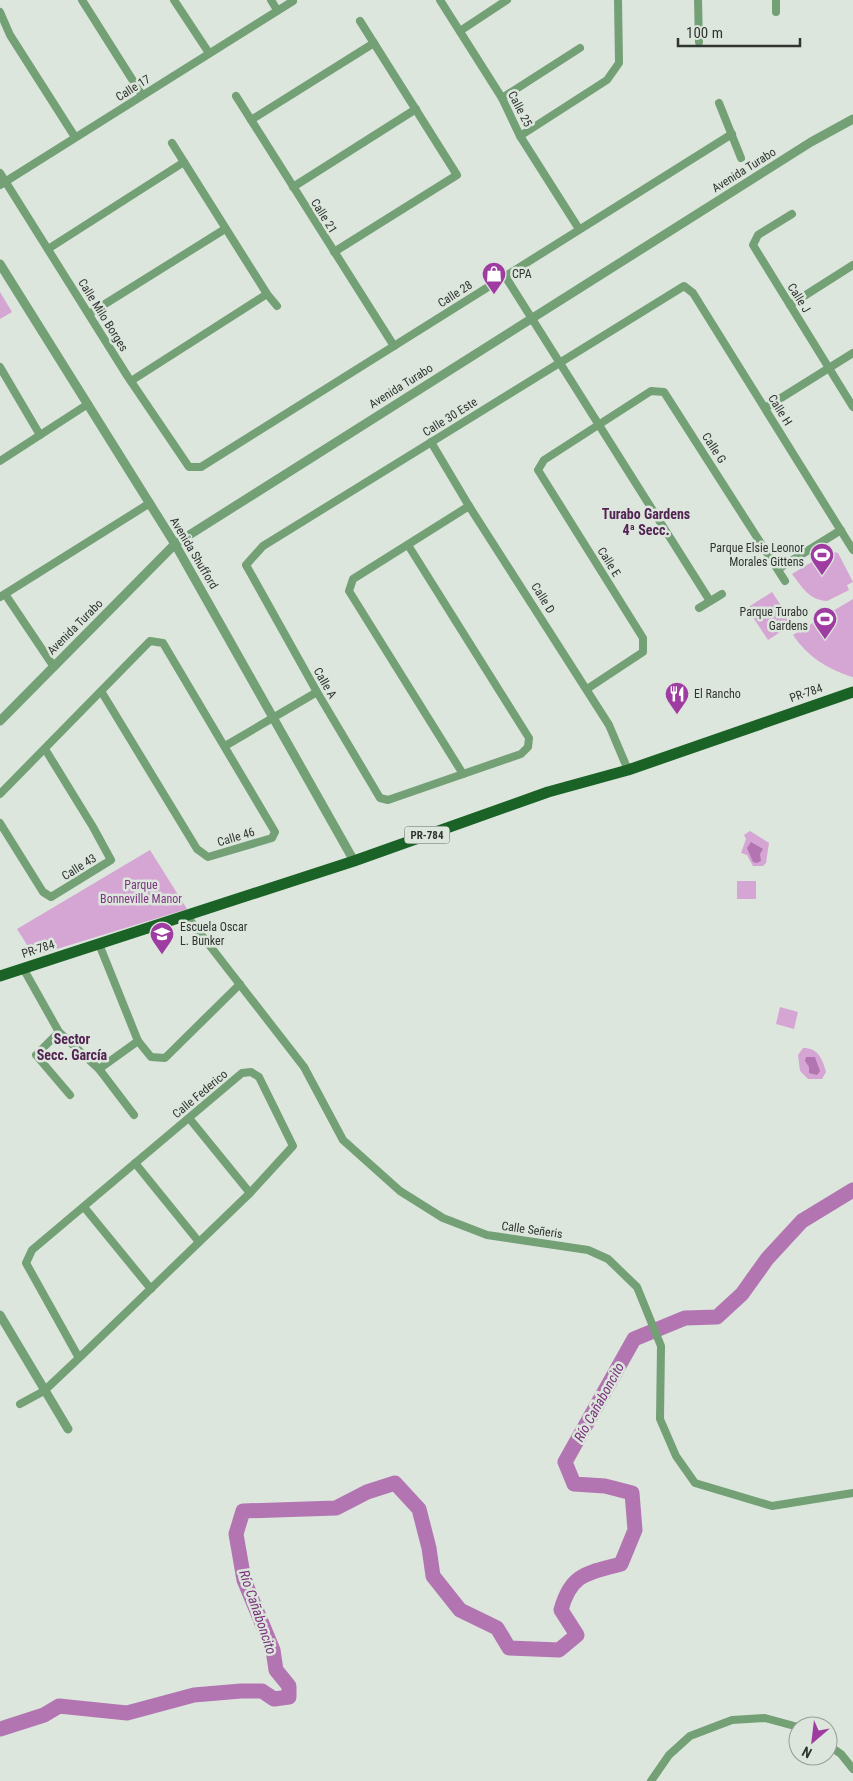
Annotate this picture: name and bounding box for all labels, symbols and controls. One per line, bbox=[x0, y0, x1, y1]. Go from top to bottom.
scale bar bbox=[678, 15, 800, 47]
text: 100 m bbox=[686, 24, 723, 42]
street label: Calle 17 bbox=[113, 72, 153, 104]
street label: Calle 25 bbox=[505, 89, 535, 129]
street label: Avenida Turabo bbox=[709, 145, 779, 195]
street label: Calle 21 bbox=[308, 196, 340, 236]
shop icon: CPA bbox=[481, 261, 507, 295]
place label: CPA bbox=[512, 267, 532, 281]
street label: Calle Milo Borges bbox=[75, 276, 131, 354]
street label: Calle 28 bbox=[435, 278, 475, 310]
street label: Calle J bbox=[785, 281, 813, 315]
street label: Avenida Turabo bbox=[366, 361, 436, 411]
street label: Calle H bbox=[765, 392, 795, 428]
street label: Calle 30 Este bbox=[420, 395, 480, 439]
street label: Calle G bbox=[699, 430, 729, 466]
district label: Turabo Gardens 4ª Secc. bbox=[602, 506, 690, 538]
street label: Avenida Shufford bbox=[167, 515, 221, 591]
place label: Parque Elsie Leonor Morales Gittens bbox=[710, 541, 804, 569]
sports icon: Parque Elsie Leonor Morales Gittens bbox=[809, 542, 835, 576]
street label: Calle E bbox=[594, 545, 624, 579]
street label: Calle D bbox=[528, 580, 558, 616]
street label: Avenida Turabo bbox=[44, 596, 106, 658]
place label: Parque Turabo Gardens bbox=[740, 605, 808, 633]
sports icon: Parque Turabo Gardens bbox=[812, 606, 838, 640]
street label: Calle A bbox=[311, 665, 339, 701]
restaurant icon: El Rancho bbox=[664, 681, 690, 715]
street label: PR-784 bbox=[788, 681, 824, 705]
place label: El Rancho bbox=[694, 687, 741, 701]
street label: Calle 46 bbox=[216, 825, 256, 849]
road number: PR-784 bbox=[404, 826, 450, 844]
street label: Calle 43 bbox=[59, 851, 99, 883]
park label: Parque Bonneville Manor bbox=[100, 878, 182, 906]
place label: Escuela Oscar L. Bunker bbox=[180, 920, 248, 948]
school or university icon: Escuela Oscar L. Bunker bbox=[149, 921, 175, 955]
street label: PR-784 bbox=[20, 937, 56, 961]
district label: Sector Secc. García bbox=[37, 1031, 108, 1063]
street label: Calle Federico bbox=[170, 1067, 230, 1121]
street label: Calle Señeris bbox=[501, 1219, 563, 1241]
water label: Río Cañaboncito bbox=[571, 1360, 627, 1444]
water label: Río Cañaboncito bbox=[236, 1568, 280, 1656]
north arrow bbox=[788, 1716, 838, 1766]
text: N bbox=[799, 1743, 814, 1762]

